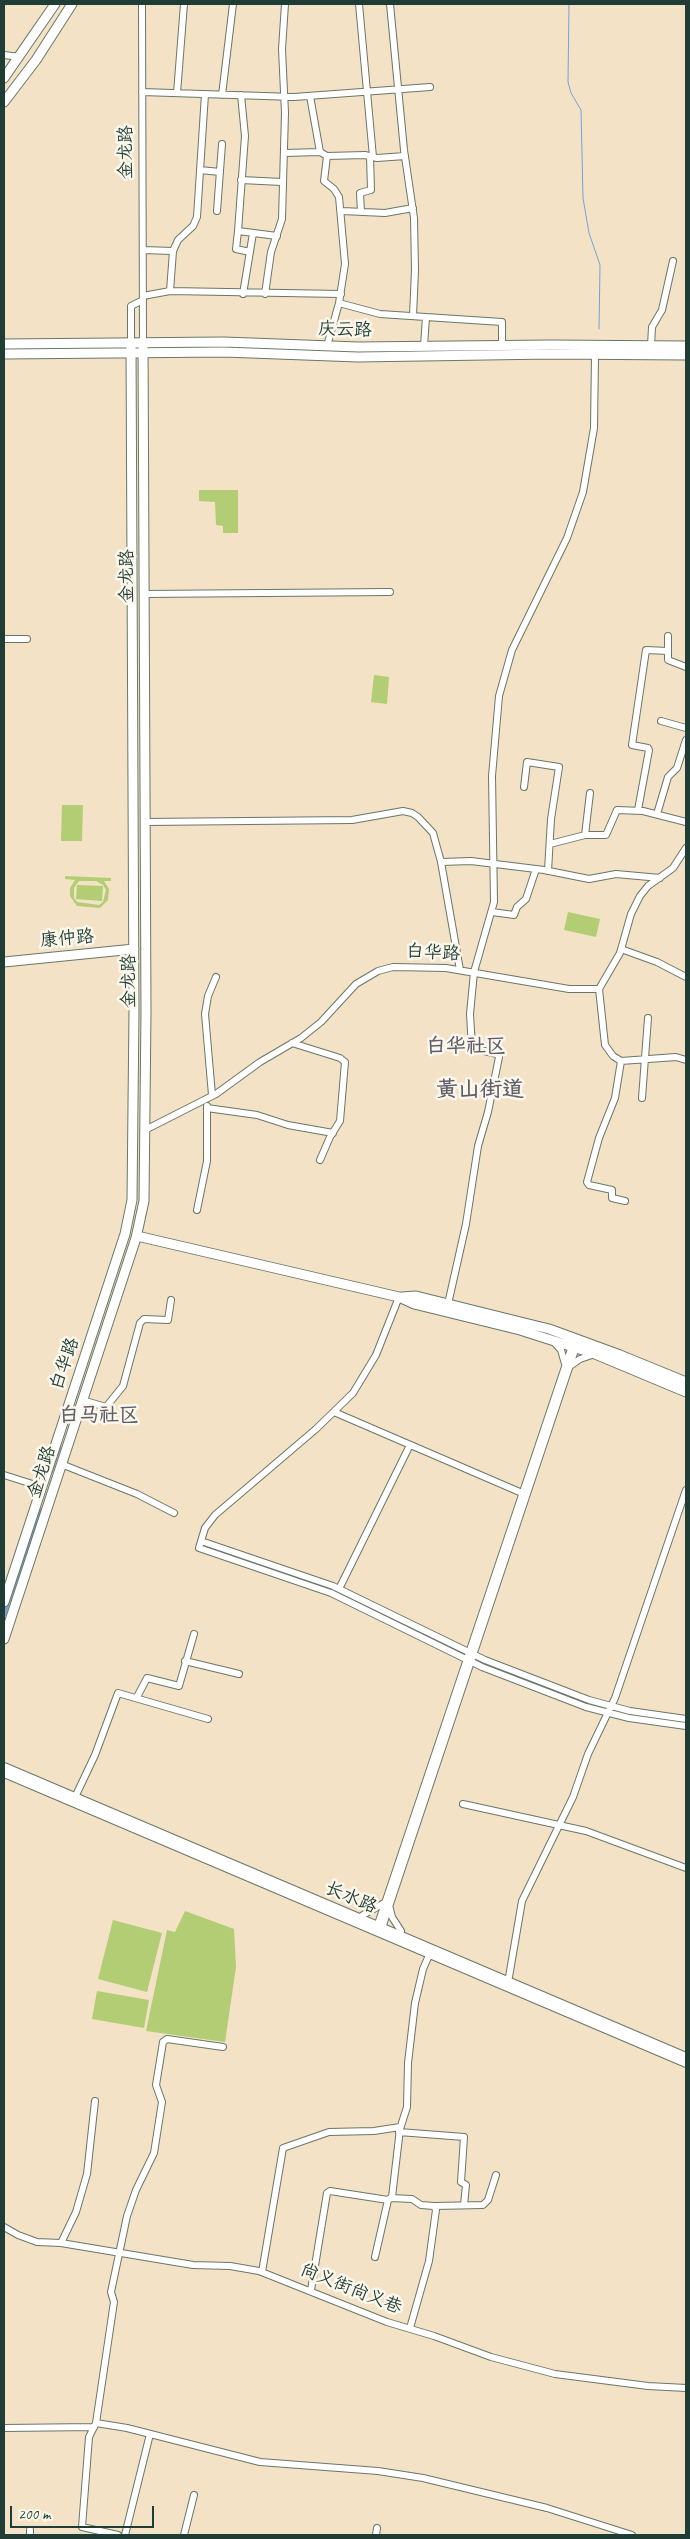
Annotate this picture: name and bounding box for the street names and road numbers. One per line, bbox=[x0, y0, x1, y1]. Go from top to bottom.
street label: 金龙路 bbox=[115, 125, 137, 179]
street label: 庆云路 bbox=[318, 318, 372, 342]
street label: 金龙路 bbox=[116, 549, 138, 603]
street label: 康仲路 bbox=[39, 926, 95, 952]
street label: 白华路 bbox=[405, 941, 461, 965]
street label: 金龙路 bbox=[118, 954, 140, 1008]
street label: 白华路 bbox=[46, 1335, 84, 1393]
street label: 金龙路 bbox=[23, 1443, 61, 1501]
street label: 长水路 bbox=[322, 1878, 380, 1918]
street label: 尚义街尚义巷 bbox=[297, 2259, 405, 2319]

